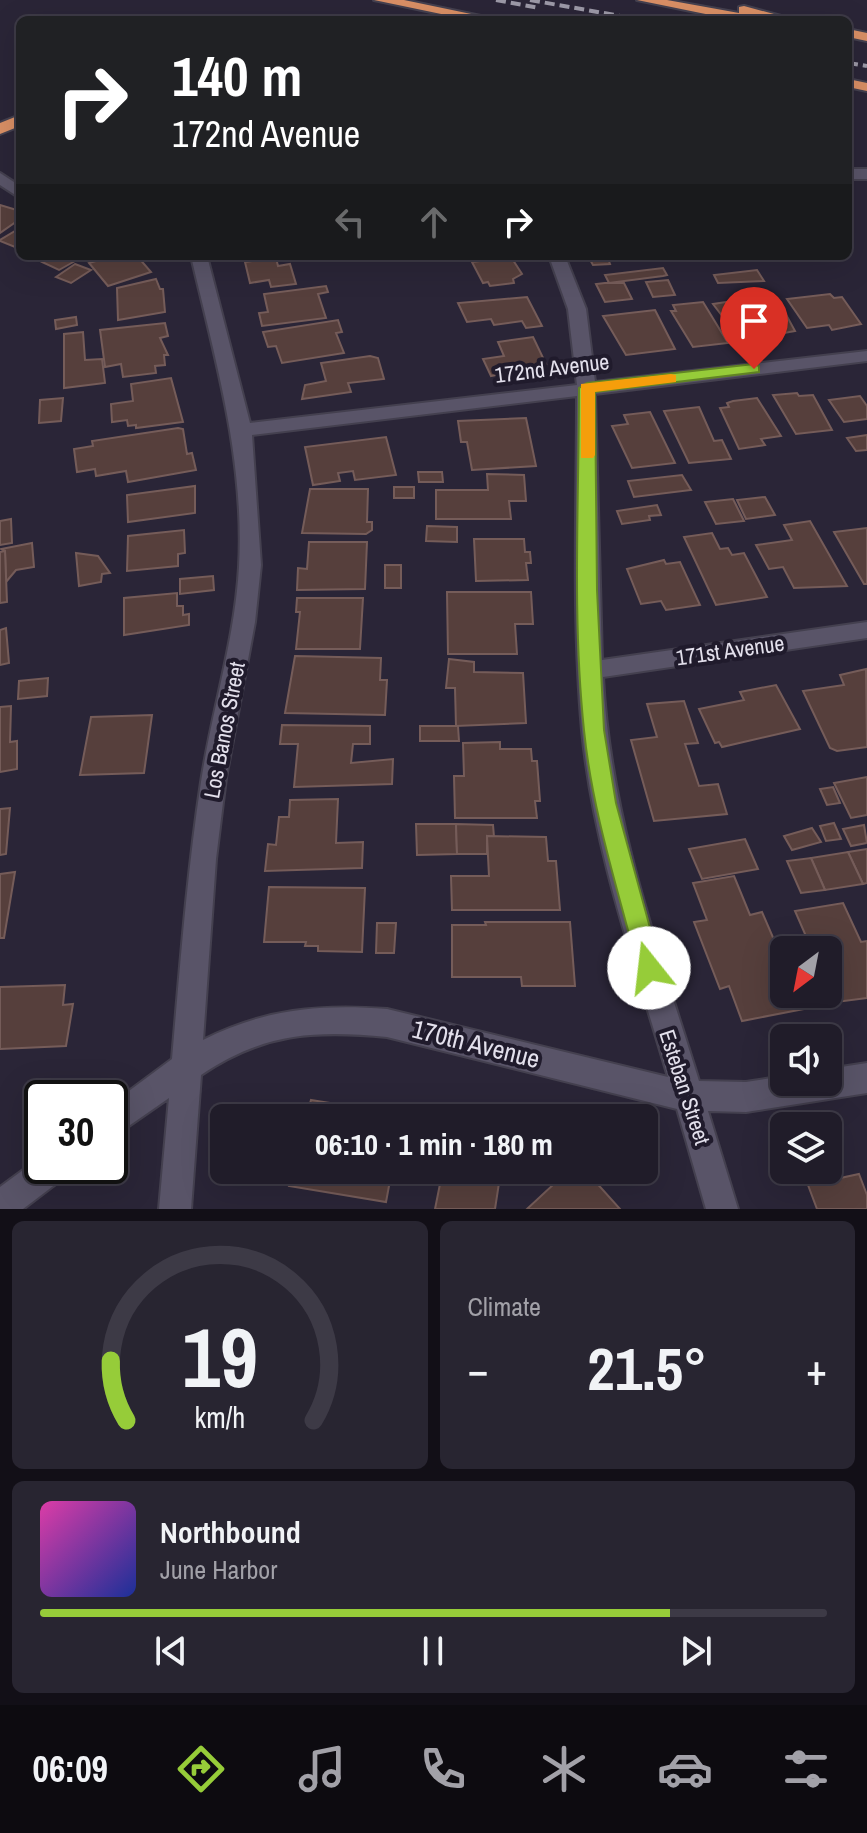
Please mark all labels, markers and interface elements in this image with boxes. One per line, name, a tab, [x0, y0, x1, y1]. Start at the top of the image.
text: 140 m	[172, 38, 302, 113]
icon: right	[40, 48, 144, 152]
text: 172nd Avenue	[172, 110, 360, 158]
icon: left	[328, 200, 372, 244]
icon: ahead	[412, 200, 456, 244]
icon: right	[496, 200, 540, 244]
pin	[720, 287, 788, 369]
icon: arrive	[732, 299, 776, 343]
street label: 172nd Avenue	[493, 346, 611, 390]
street label: 171st Avenue	[674, 628, 786, 672]
street label: Los Banos Street	[196, 659, 252, 801]
position arrow	[607, 926, 691, 1010]
north arrow	[770, 936, 842, 1008]
map controls	[770, 936, 842, 1184]
street label: 170th Avenue	[409, 1011, 543, 1076]
button: sound	[770, 1024, 842, 1096]
street label: Esteban Street	[652, 1026, 718, 1148]
speed limit sign: 30	[24, 1080, 128, 1184]
button: layers	[770, 1112, 842, 1184]
text: 06:10 · 1 min · 180 m	[315, 1124, 553, 1164]
text: Climate	[468, 1289, 541, 1324]
text: 19	[182, 1301, 258, 1413]
text: 21.5°	[587, 1328, 707, 1409]
text: −	[468, 1339, 489, 1399]
text: +	[806, 1339, 827, 1399]
text: km/h	[194, 1398, 245, 1437]
text: Northbound	[160, 1512, 301, 1552]
text: June Harbor	[160, 1552, 277, 1587]
icon: previous	[149, 1629, 193, 1673]
icon: pause	[411, 1629, 455, 1673]
icon: next	[674, 1629, 718, 1673]
icon: directions	[173, 1741, 229, 1797]
icon: music	[294, 1741, 350, 1797]
icon: phone	[415, 1741, 471, 1797]
icon: climate	[536, 1741, 592, 1797]
icon: car	[657, 1741, 713, 1797]
icon: filters	[778, 1741, 834, 1797]
text: 06:09	[33, 1745, 108, 1793]

